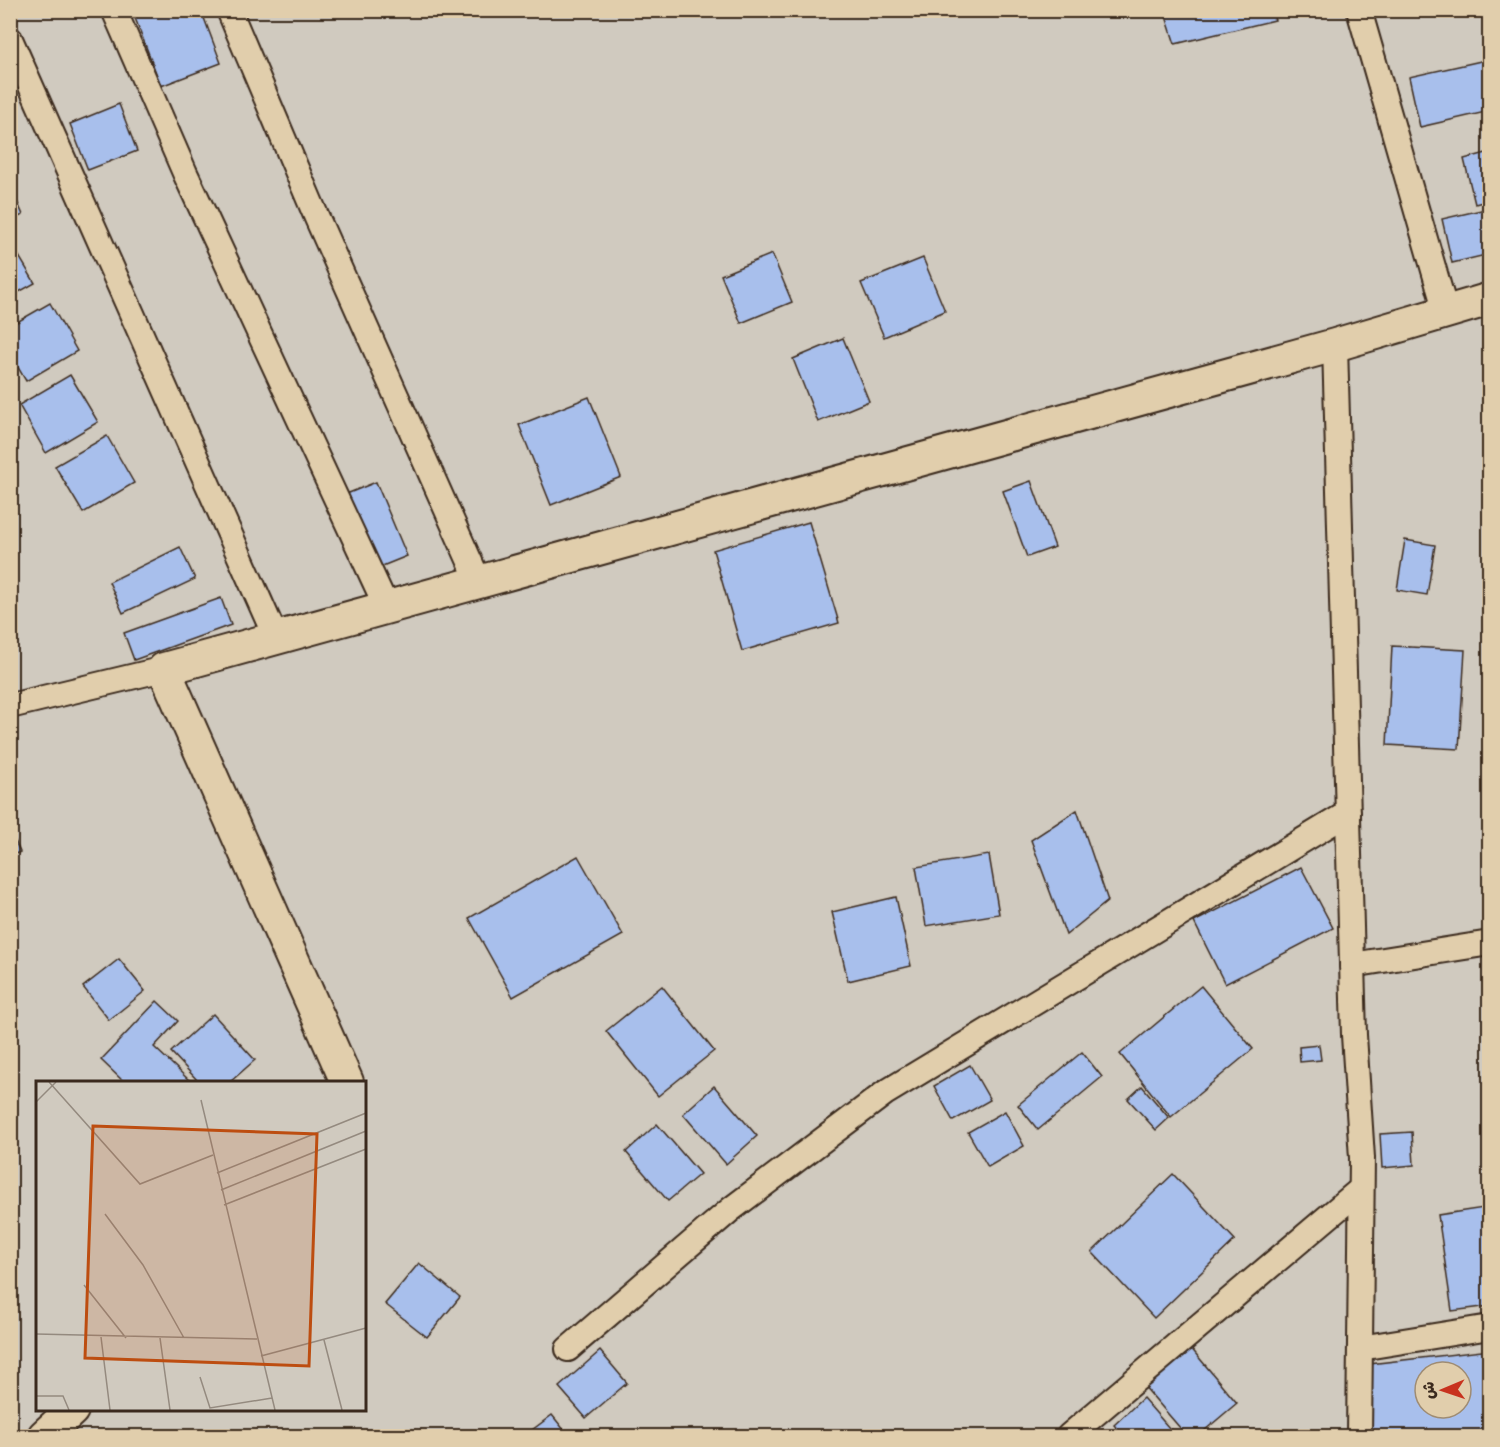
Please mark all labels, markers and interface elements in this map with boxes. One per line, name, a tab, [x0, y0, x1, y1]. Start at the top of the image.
inset map	[36, 1081, 366, 1411]
north arrow	[1413, 1360, 1473, 1420]
text: ش	[1420, 1381, 1439, 1400]

